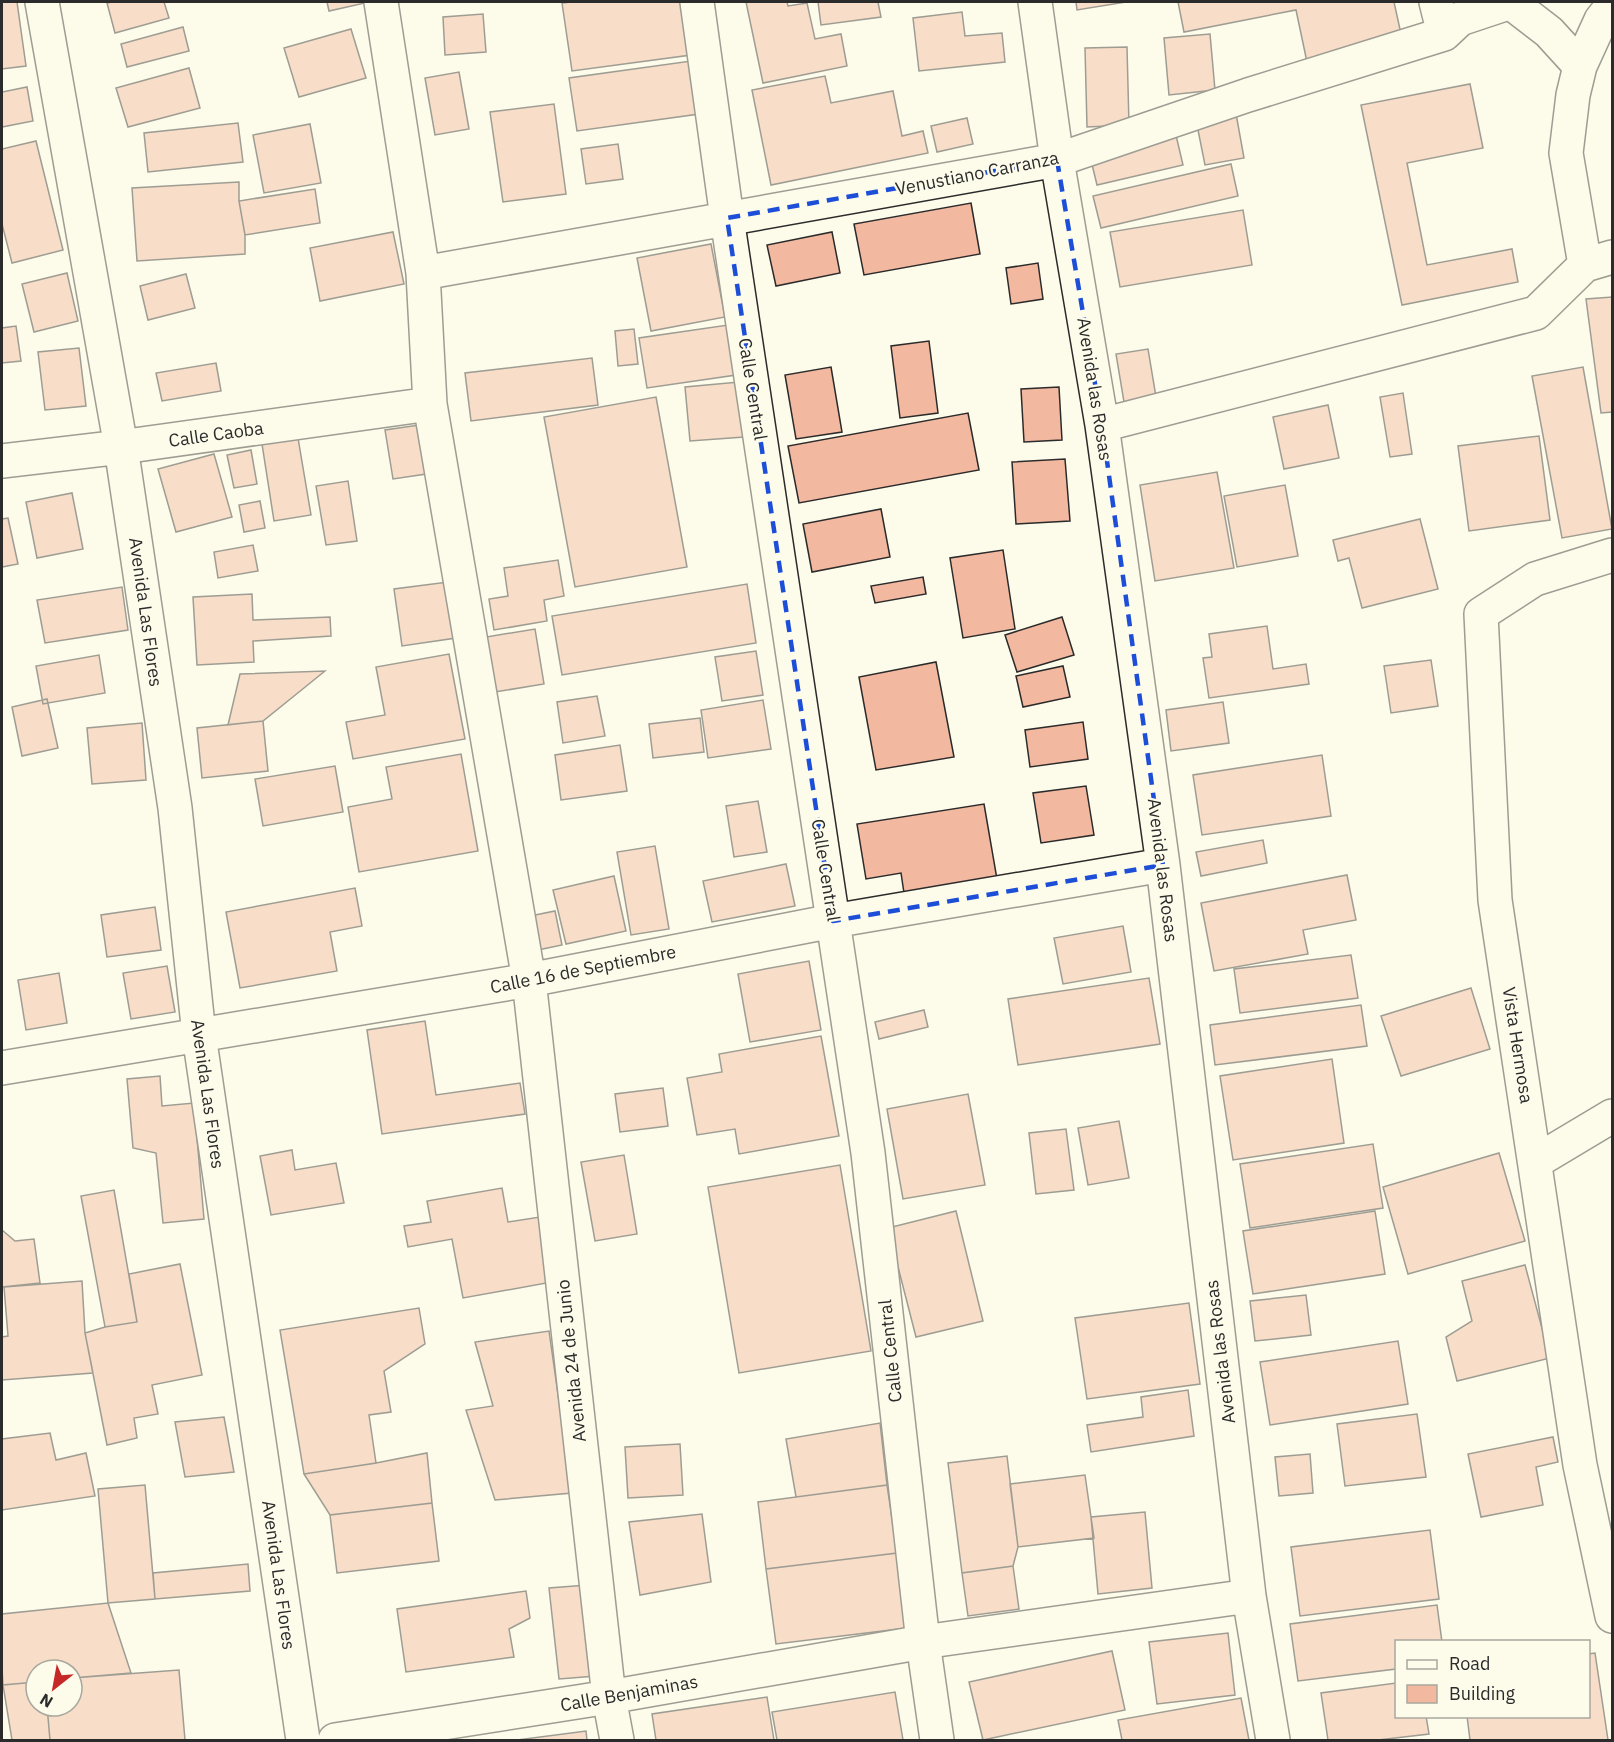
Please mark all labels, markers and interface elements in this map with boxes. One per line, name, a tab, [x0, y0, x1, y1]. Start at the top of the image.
street label: Venustiano Carranza	[893, 146, 1061, 200]
street label: Avenida las Rosas	[1072, 316, 1118, 462]
street label: Calle Central	[734, 336, 772, 442]
street label: Calle Caoba	[167, 416, 265, 452]
street label: Avenida Las Flores	[124, 536, 168, 688]
street label: Avenida las Rosas	[1143, 797, 1183, 943]
street label: Calle Central	[807, 817, 845, 923]
street label: Calle 16 de Septiembre	[488, 940, 678, 998]
street label: Vista Hermosa	[1497, 985, 1539, 1105]
street label: Avenida Las Flores	[186, 1018, 230, 1170]
street label: Avenida 24 de Junio	[551, 1279, 591, 1443]
street label: Avenida las Rosas	[1200, 1279, 1240, 1425]
street label: Calle Central	[873, 1298, 907, 1404]
street label: Avenida Las Flores	[257, 1499, 301, 1651]
legend	[1395, 1640, 1590, 1718]
text: Road	[1449, 1652, 1490, 1675]
north arrow	[24, 1658, 84, 1718]
street label: Calle Benjaminas	[558, 1670, 700, 1716]
text: Building	[1449, 1682, 1516, 1705]
text: N	[36, 1689, 56, 1712]

